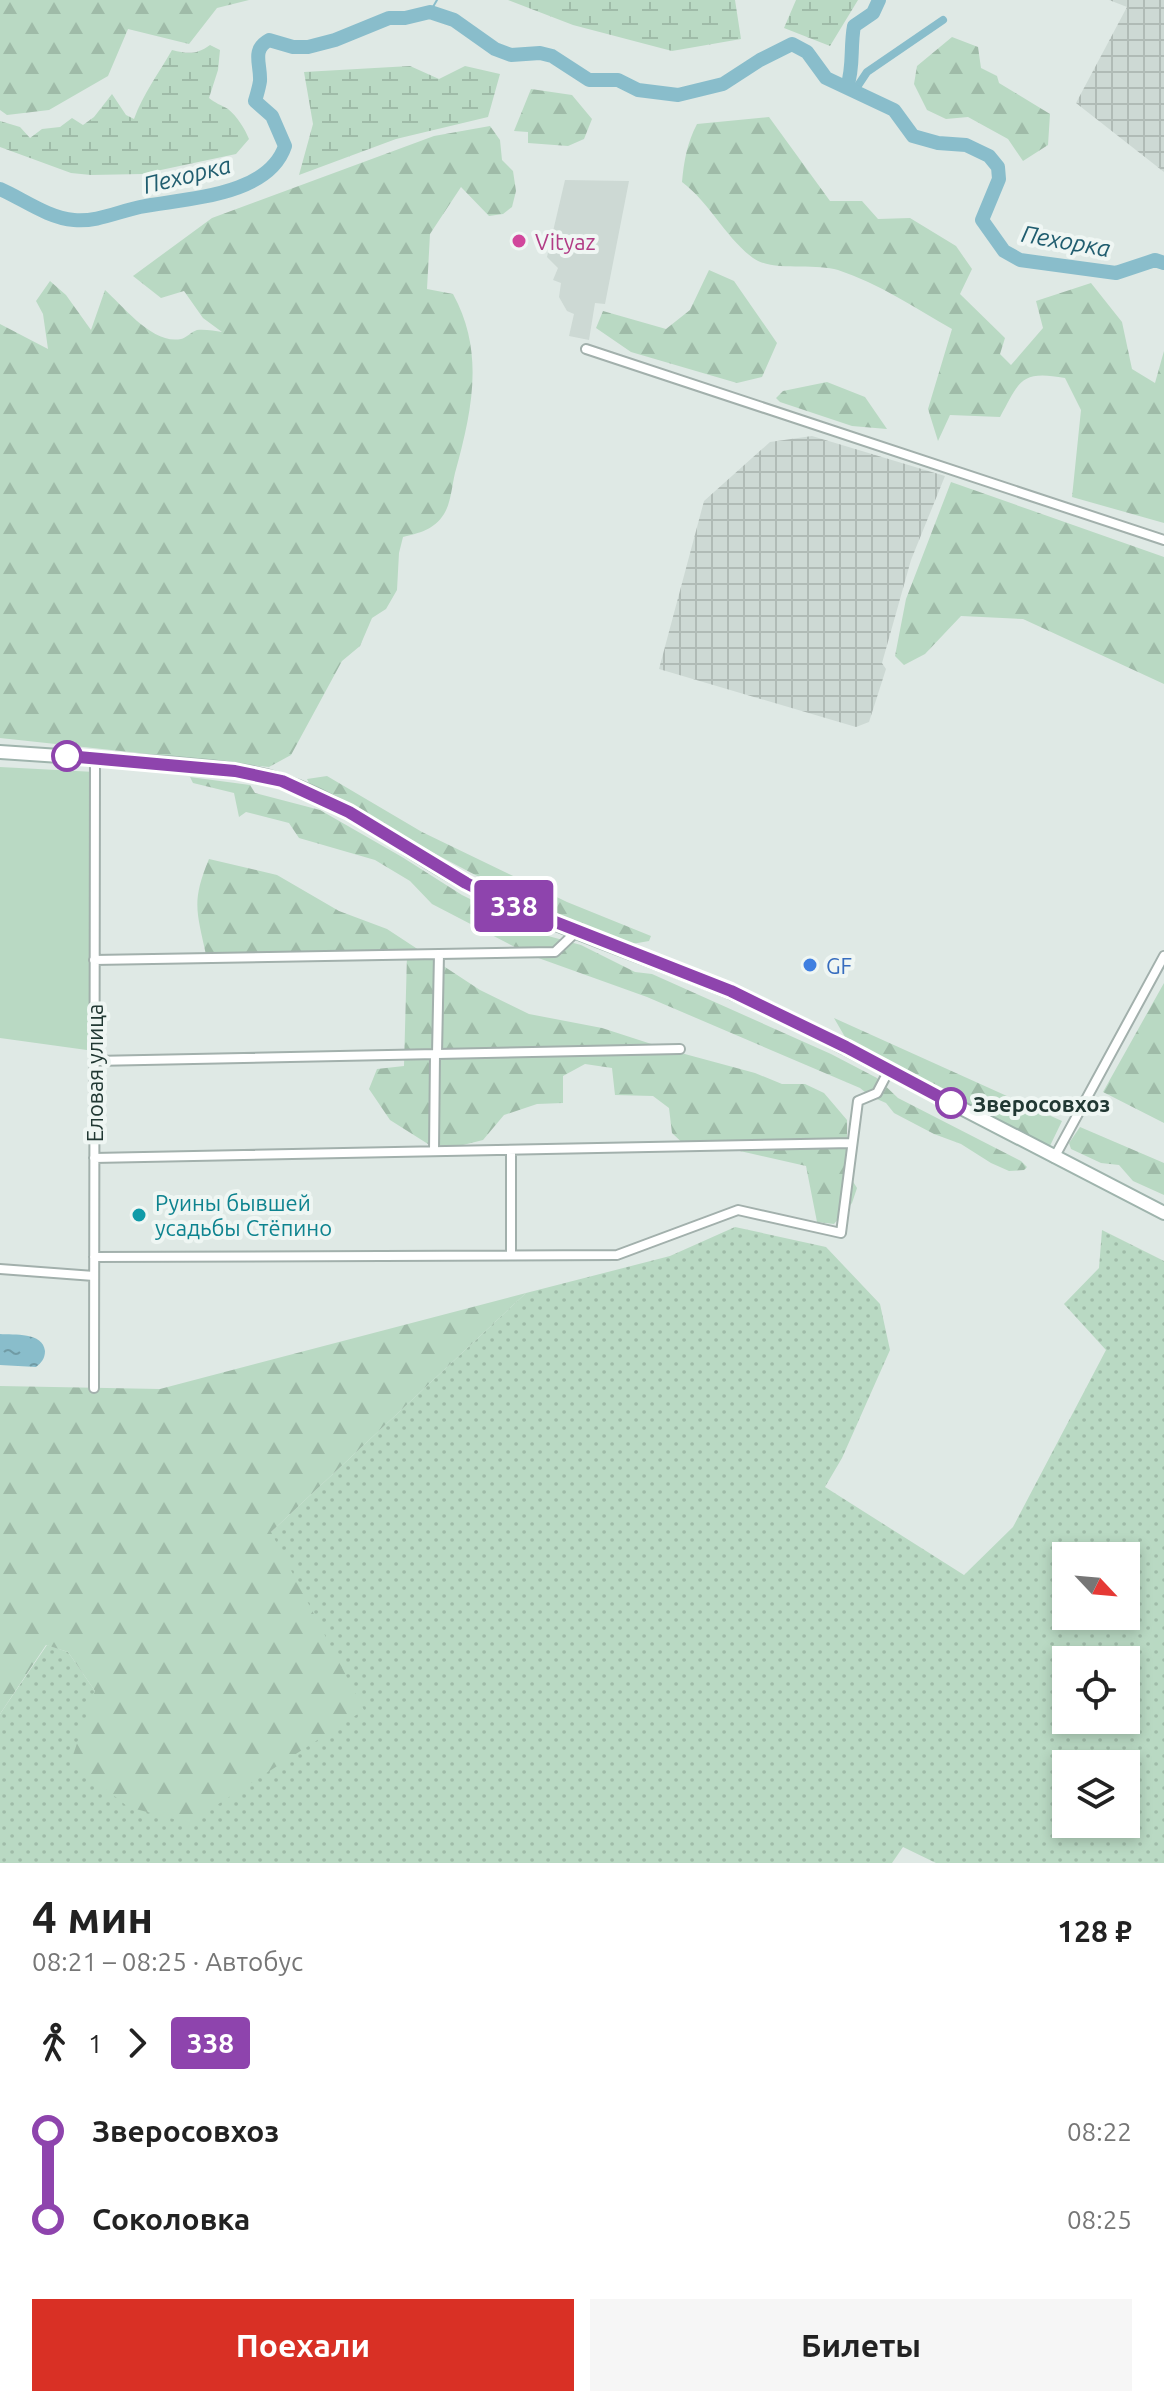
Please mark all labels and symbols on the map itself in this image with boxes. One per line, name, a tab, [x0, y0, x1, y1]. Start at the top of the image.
water label: Пехорка	[140, 151, 234, 199]
water label: Пехорка	[1019, 220, 1113, 262]
place label: Vityaz	[535, 229, 596, 254]
marker: Vityaz	[510, 232, 528, 250]
unlabelled marker	[52, 741, 82, 771]
line badge: 338	[468, 880, 560, 932]
place label: GF	[826, 953, 852, 978]
marker: GF	[801, 956, 819, 974]
street label: Еловая улица	[82, 1004, 107, 1142]
marker: Зверосовхоз	[936, 1088, 966, 1118]
place label: Зверосовхоз	[973, 1091, 1110, 1116]
place label: Руины бывшей усадьбы Стёпино	[155, 1190, 332, 1240]
marker: Руины бывшей усадьбы Стёпино	[130, 1206, 148, 1224]
north arrow	[1052, 1542, 1140, 1630]

